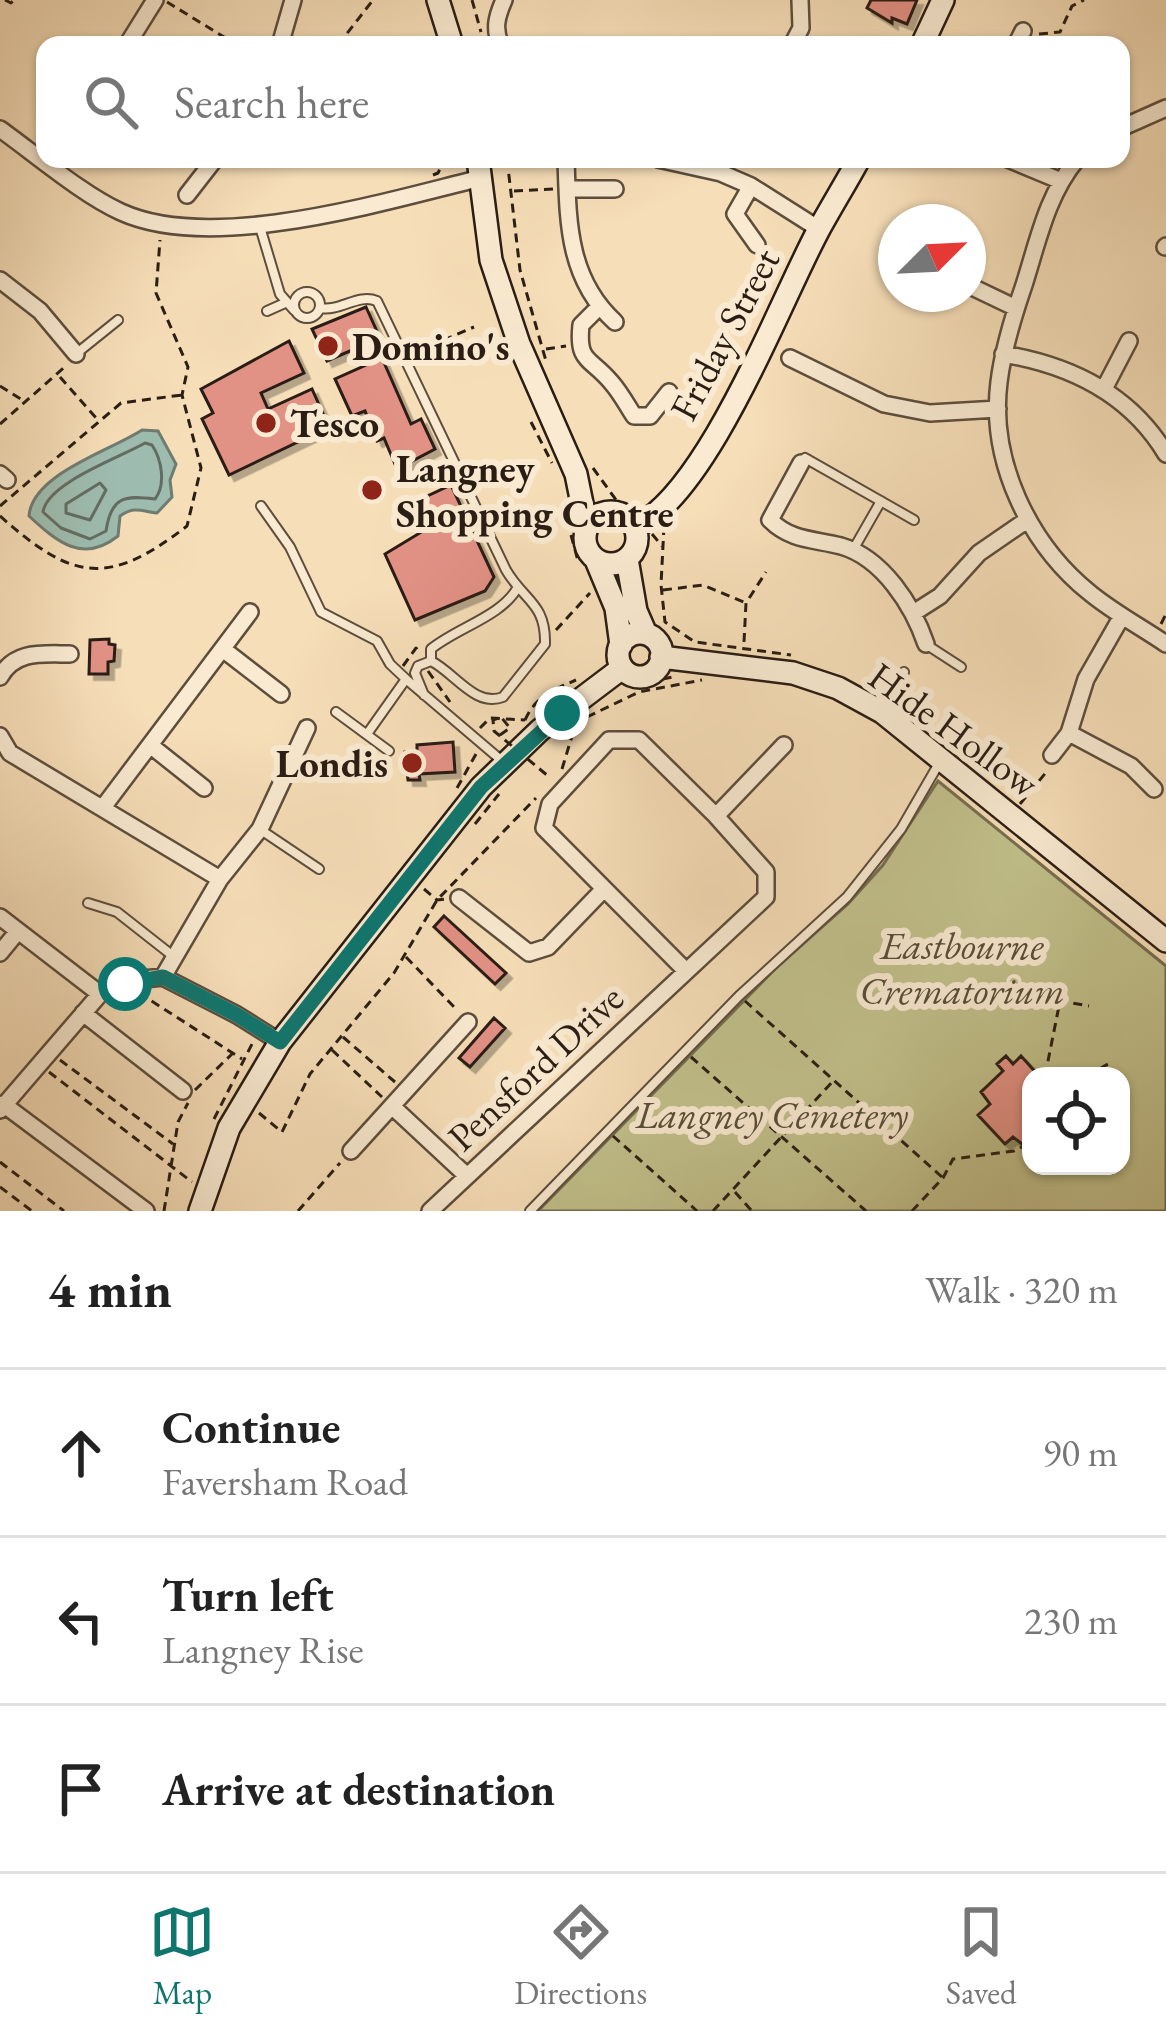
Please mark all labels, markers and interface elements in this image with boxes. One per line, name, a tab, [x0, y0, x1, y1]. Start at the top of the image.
search box	[36, 36, 1130, 168]
icon: search	[78, 69, 144, 135]
text: Search here	[174, 73, 369, 131]
north arrow	[878, 204, 986, 312]
street label: Friday Street	[658, 239, 791, 429]
place label: Domino's	[352, 321, 509, 372]
marker: Domino's	[315, 333, 341, 359]
place label: Tesco	[290, 398, 379, 449]
marker: Tesco	[253, 410, 279, 436]
place label: Langney Shopping Centre	[396, 443, 674, 539]
marker: Langney Shopping Centre	[359, 477, 385, 503]
street label: Hide Hollow	[858, 650, 1049, 808]
route end	[535, 686, 589, 740]
place label: Londis	[276, 738, 388, 789]
marker: Londis	[399, 750, 425, 776]
park label: Eastbourne Crematorium	[859, 920, 1065, 1016]
route start	[98, 957, 152, 1011]
street label: Pensford Drive	[437, 973, 634, 1162]
map controls	[1022, 1067, 1130, 1175]
button: locate	[1022, 1067, 1130, 1175]
park label: Langney Cemetery	[635, 1089, 908, 1140]
text: 4 min	[48, 1256, 172, 1322]
text: Walk · 320 m	[925, 1264, 1118, 1315]
text: Continue	[162, 1398, 340, 1456]
icon: ahead	[48, 1420, 114, 1486]
text: 90 m	[1042, 1427, 1118, 1478]
text: Faversham Road	[162, 1456, 408, 1507]
text: Turn left	[162, 1566, 334, 1624]
icon: left	[48, 1588, 114, 1654]
text: 230 m	[1024, 1595, 1118, 1646]
text: Langney Rise	[162, 1624, 364, 1675]
icon: arrive	[48, 1756, 114, 1822]
text: Arrive at destination	[162, 1760, 555, 1818]
tab: Map	[149, 1899, 215, 2014]
tab: Directions	[514, 1899, 647, 2014]
tab: Saved	[946, 1899, 1017, 2014]

